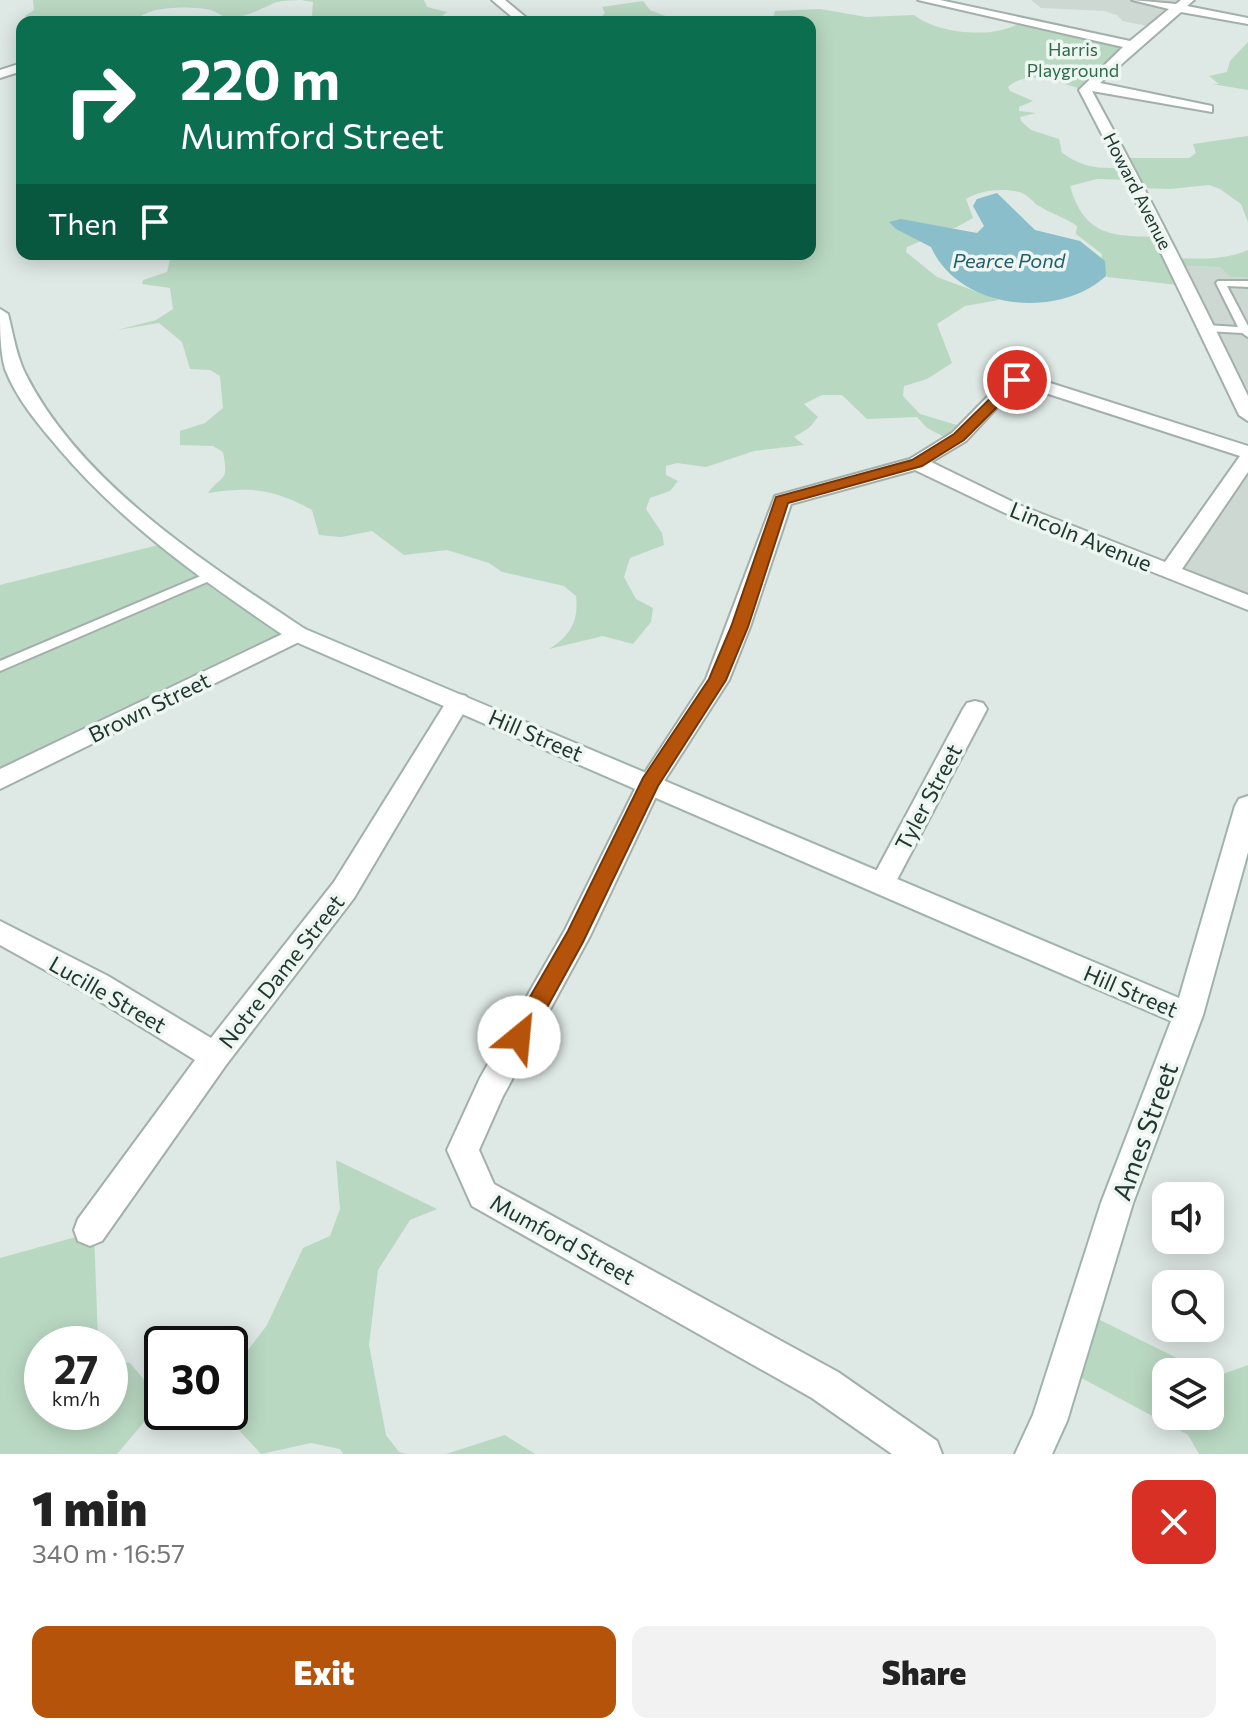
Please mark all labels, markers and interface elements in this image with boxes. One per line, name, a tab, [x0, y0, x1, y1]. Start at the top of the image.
park label: Harris Playground	[1027, 38, 1119, 81]
text: 220 m	[180, 43, 340, 112]
icon: right	[48, 48, 152, 152]
text: Mumford Street	[180, 112, 444, 156]
street label: Howard Avenue	[1099, 129, 1177, 253]
icon: arrive	[133, 200, 177, 244]
text: Then	[48, 204, 117, 241]
water label: Pearce Pond	[953, 248, 1067, 272]
pin	[983, 346, 1051, 414]
icon: arrive	[995, 358, 1039, 402]
street label: Lincoln Avenue	[1006, 495, 1156, 577]
street label: Brown Street	[84, 666, 214, 748]
street label: Hill Street	[485, 703, 587, 767]
street label: Tyler Street	[889, 739, 967, 855]
street label: Notre Dame Street	[213, 889, 349, 1053]
street label: Lucille Street	[45, 950, 171, 1038]
street label: Hill Street	[1080, 959, 1182, 1023]
position arrow	[477, 995, 561, 1079]
street label: Ames Street	[1105, 1058, 1183, 1204]
map controls	[1152, 1182, 1224, 1430]
button: sound	[1152, 1182, 1224, 1254]
street label: Mumford Street	[486, 1188, 640, 1290]
button: search	[1152, 1270, 1224, 1342]
speed limit sign: 30	[144, 1326, 248, 1430]
text: 27	[54, 1343, 98, 1392]
button: layers	[1152, 1358, 1224, 1430]
text: km/h	[52, 1386, 100, 1410]
text: 1 min	[32, 1477, 147, 1536]
button: close	[1132, 1480, 1216, 1564]
text: 340 m · 16:57	[32, 1537, 185, 1568]
button: Exit	[32, 1626, 616, 1718]
button: Share	[632, 1626, 1216, 1718]

